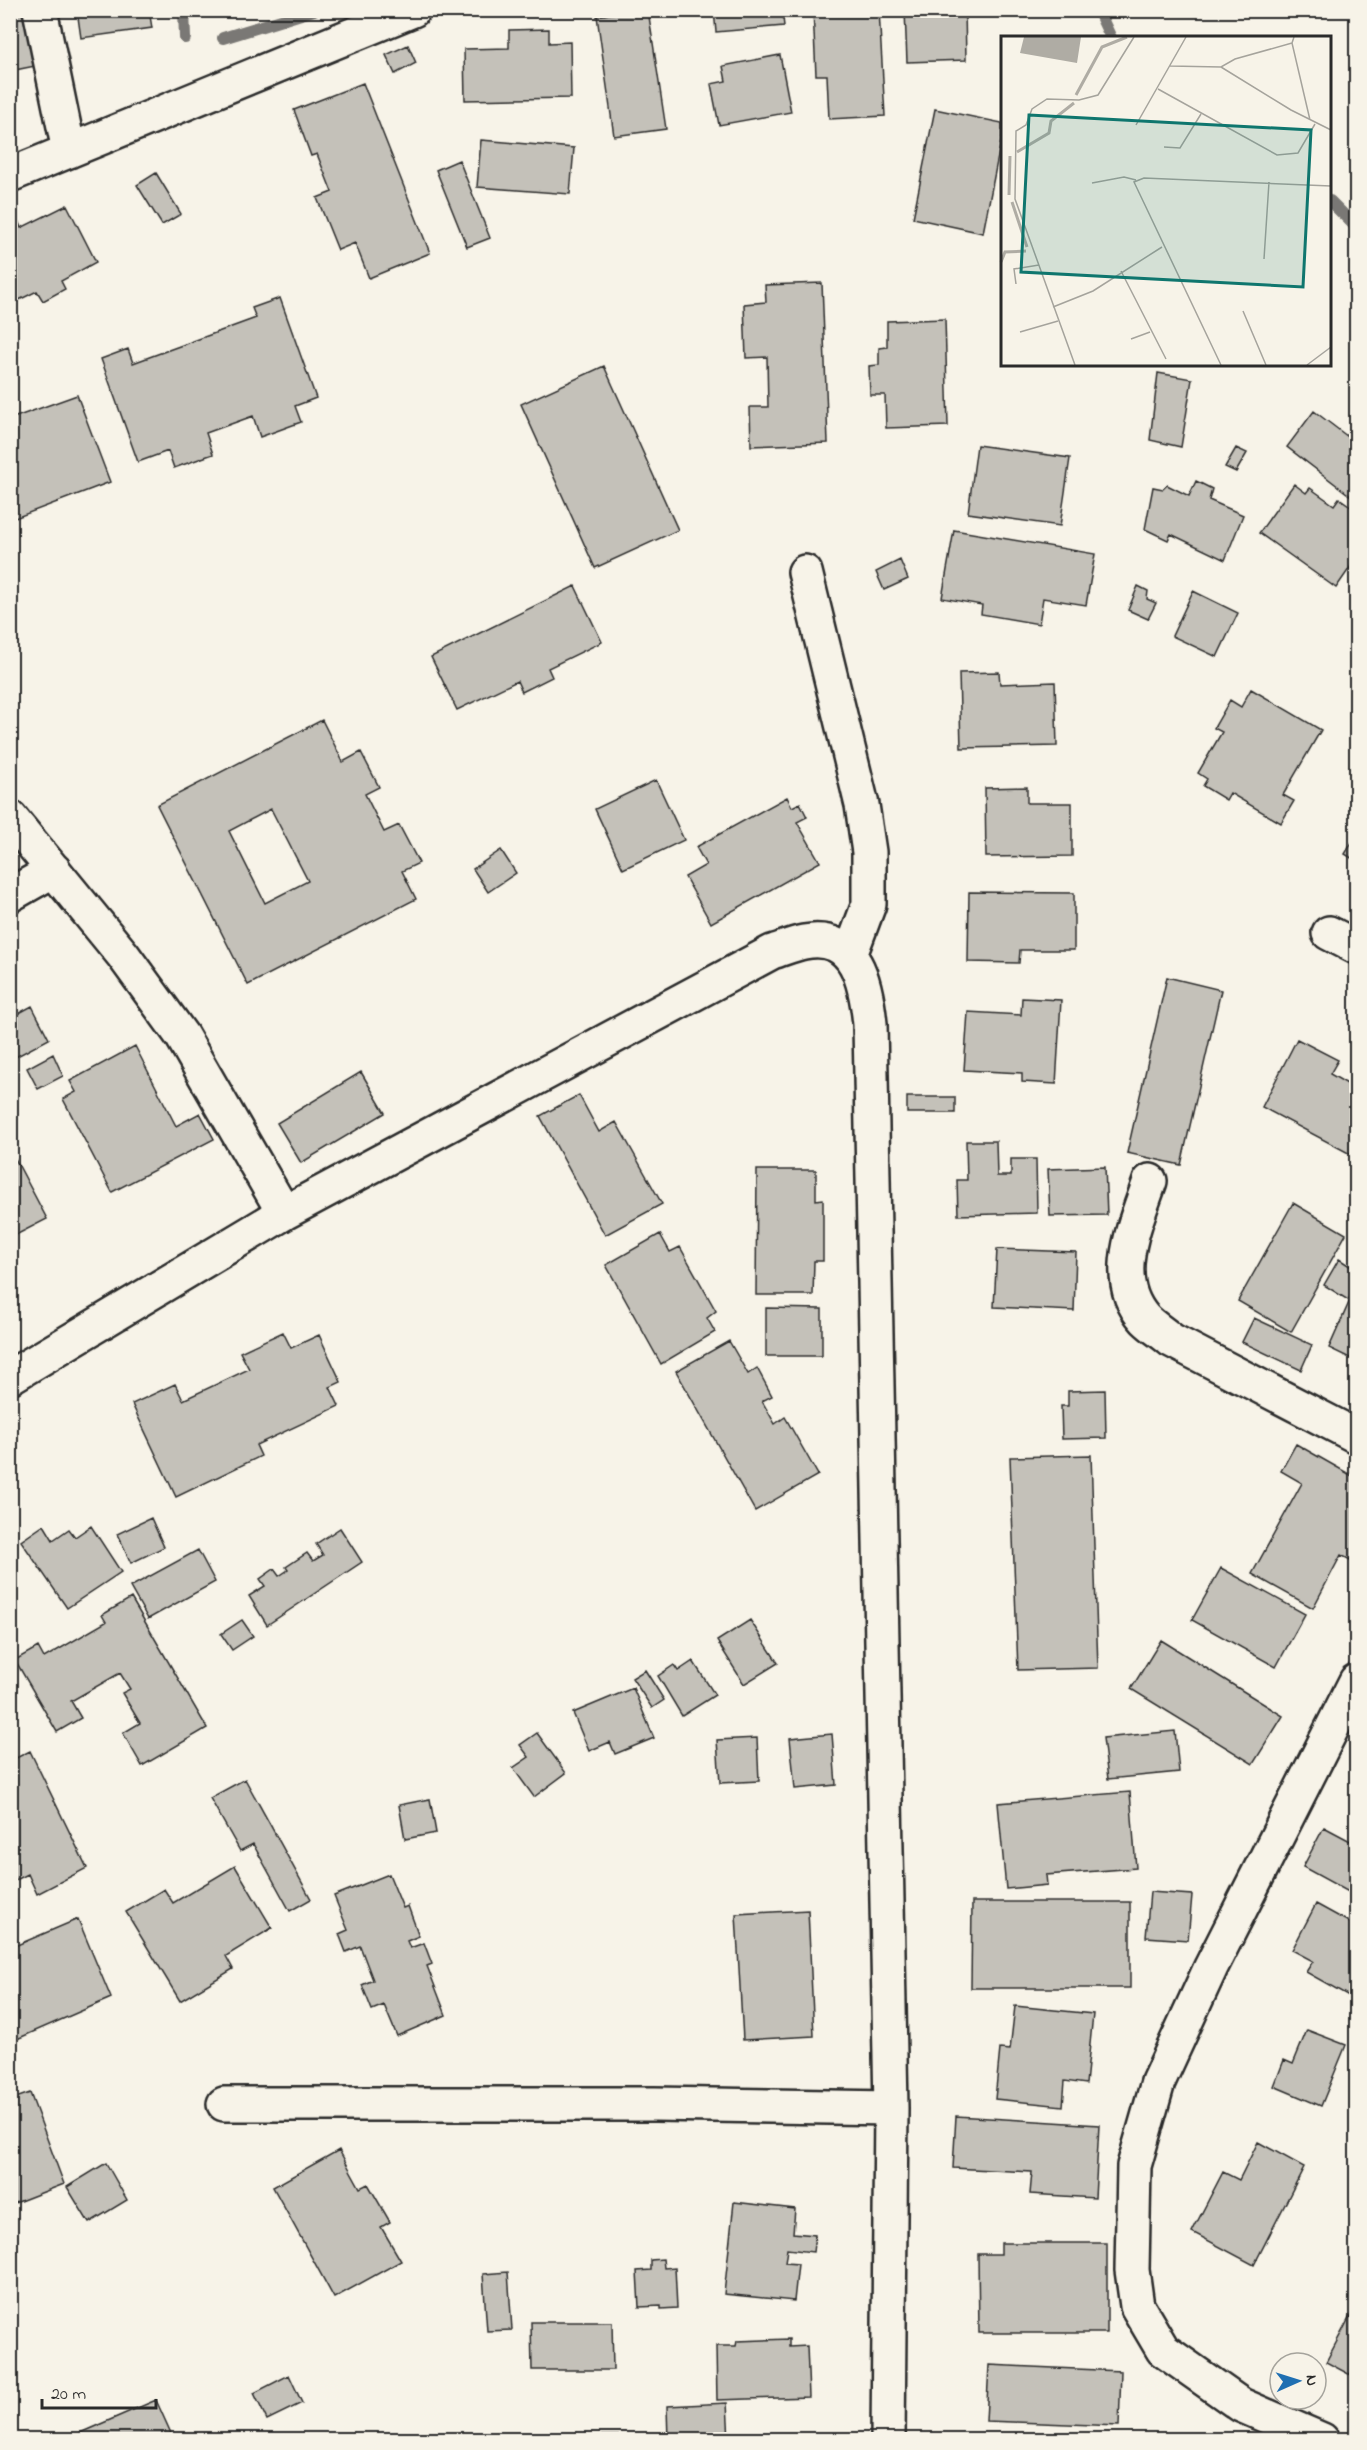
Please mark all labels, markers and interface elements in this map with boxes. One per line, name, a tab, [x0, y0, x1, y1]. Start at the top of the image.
inset map	[1001, 36, 1331, 366]
north arrow	[1268, 2351, 1328, 2411]
scale bar	[42, 2372, 156, 2410]
text: N	[1299, 2374, 1323, 2387]
text: 20 m	[51, 2382, 86, 2408]

